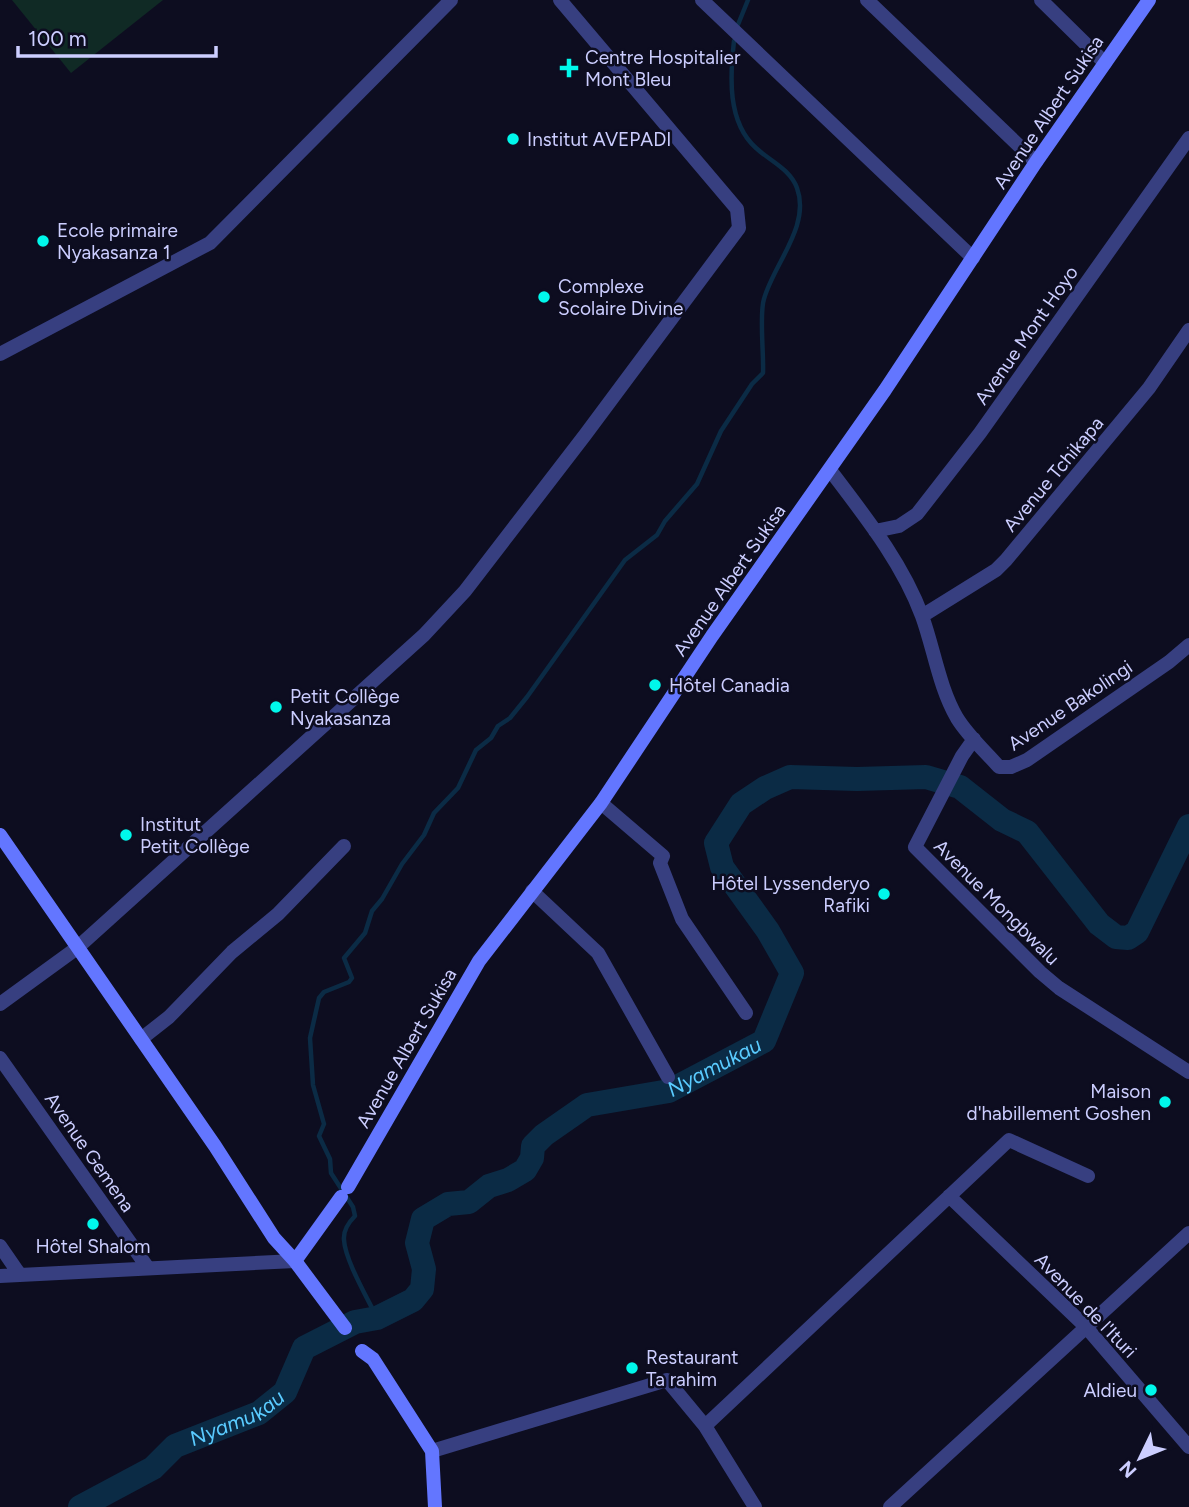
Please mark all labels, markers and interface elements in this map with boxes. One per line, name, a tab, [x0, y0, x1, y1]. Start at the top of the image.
scale bar	[18, 14, 215, 58]
text: 100 m	[28, 26, 87, 51]
street label: Avenue Albert Sukisa	[988, 31, 1108, 193]
place label: Centre Hospitalier Mont Bleu	[585, 46, 741, 91]
marker: Centre Hospitalier Mont Bleu	[559, 58, 579, 78]
place label: Institut AVEPADI	[527, 128, 671, 151]
marker: Institut AVEPADI	[505, 131, 521, 147]
place label: Ecole primaire Nyakasanza 1	[57, 219, 178, 264]
marker: Ecole primaire Nyakasanza 1	[35, 233, 51, 249]
street label: Avenue Mont Hoyo	[970, 261, 1083, 409]
place label: Complexe Scolaire Divine	[558, 275, 683, 320]
marker: Complexe Scolaire Divine	[536, 289, 552, 305]
street label: Avenue Tchikapa	[999, 412, 1108, 537]
street label: Avenue Albert Sukisa	[668, 500, 791, 661]
street label: Avenue Bakolingi	[1004, 655, 1137, 755]
place label: Hôtel Canadia	[669, 674, 790, 697]
marker: Hôtel Canadia	[647, 677, 663, 693]
place label: Petit Collège Nyakasanza	[290, 685, 400, 730]
marker: Petit Collège Nyakasanza	[268, 699, 284, 715]
place label: Institut Petit Collège	[140, 813, 250, 858]
marker: Institut Petit Collège	[118, 827, 134, 843]
street label: Avenue Mongbwalu	[929, 835, 1064, 970]
place label: Hôtel Lyssenderyo Rafiki	[711, 872, 870, 917]
marker: Hôtel Lyssenderyo Rafiki	[876, 886, 892, 902]
street label: Avenue Albert Sukisa	[351, 964, 461, 1132]
water label: Nyamukau	[663, 1032, 766, 1102]
place label: Maison d'habillement Goshen	[967, 1080, 1151, 1125]
street label: Avenue Gemena	[40, 1088, 139, 1216]
marker: Maison d'habillement Goshen	[1157, 1094, 1173, 1110]
marker: Hôtel Shalom	[85, 1216, 101, 1232]
place label: Hôtel Shalom	[36, 1235, 151, 1258]
street label: Avenue de l'Ituri	[1030, 1248, 1141, 1363]
place label: Restaurant Ta rahim	[646, 1346, 738, 1391]
marker: Restaurant Ta rahim	[624, 1360, 640, 1376]
place label: Aldieu	[1083, 1379, 1137, 1402]
marker: Aldieu	[1143, 1382, 1159, 1398]
water label: Nyamukau	[186, 1384, 290, 1451]
north arrow	[1105, 1423, 1175, 1493]
text: N	[1115, 1456, 1141, 1482]

